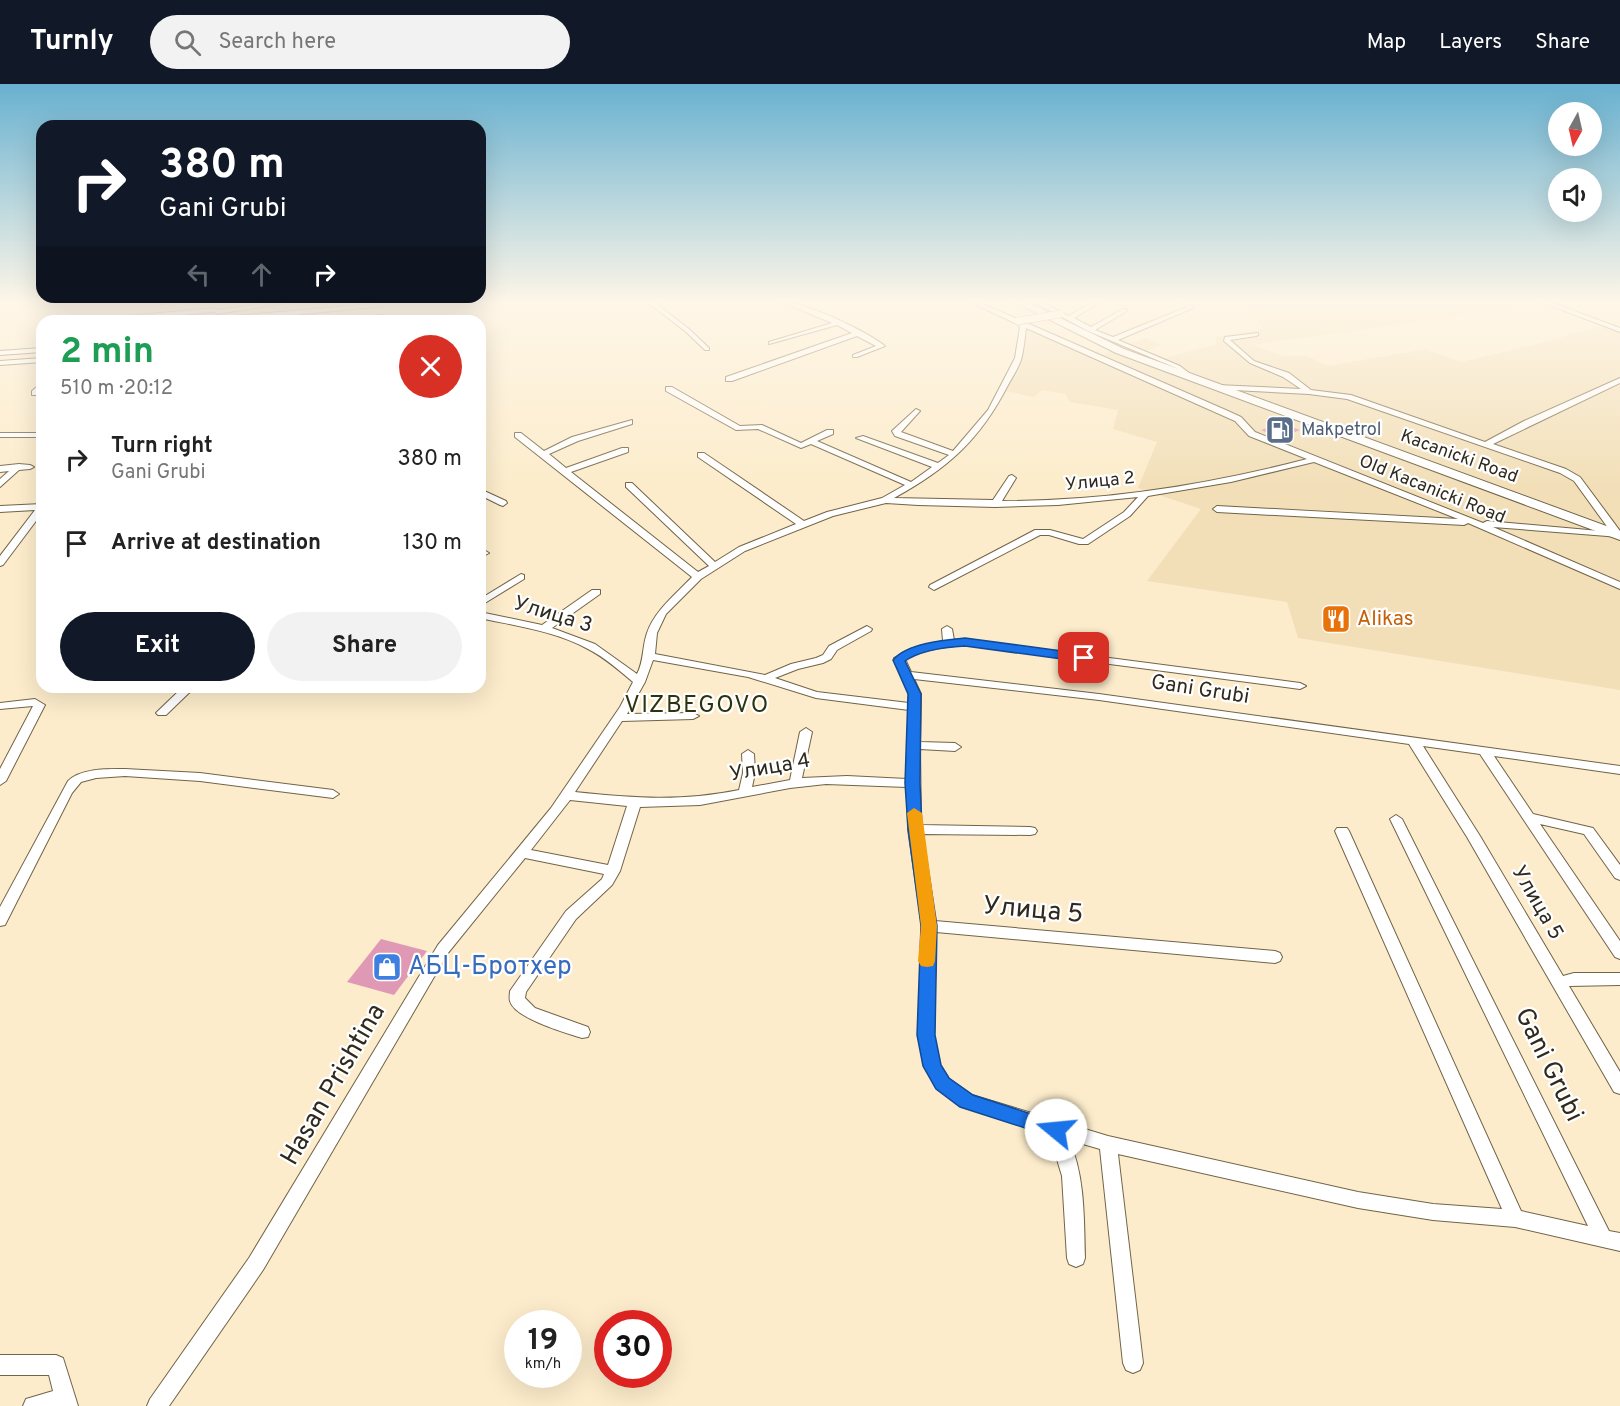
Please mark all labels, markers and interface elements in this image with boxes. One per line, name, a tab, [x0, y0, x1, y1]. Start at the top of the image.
search box	[150, 15, 570, 69]
text: Turnly	[30, 24, 114, 60]
icon: search	[171, 26, 204, 59]
text: Search here	[219, 29, 336, 56]
text: Map	[1367, 29, 1406, 56]
text: Layers	[1439, 29, 1502, 56]
text: Share	[1535, 29, 1590, 56]
north arrow	[1548, 102, 1602, 156]
map controls	[1548, 102, 1602, 222]
text: 380 m	[159, 140, 285, 193]
icon: right	[60, 144, 138, 222]
button: sound	[1548, 168, 1602, 222]
text: Gani Grubi	[159, 192, 287, 226]
icon: left	[182, 258, 215, 291]
icon: ahead	[245, 258, 278, 291]
icon: right	[308, 258, 341, 291]
text: 2 min	[60, 330, 154, 376]
button: close	[399, 335, 462, 398]
text: 510 m · 20:12	[60, 376, 173, 402]
fuel station icon: Makpetrol	[1264, 414, 1296, 446]
place label: Makpetrol	[1301, 419, 1381, 442]
street label: Kacanicki Road	[1397, 425, 1521, 489]
text: Turn right	[111, 433, 213, 460]
icon: right	[60, 443, 93, 476]
text: 380 m	[398, 446, 462, 473]
street label: Old Kacanicki Road	[1355, 450, 1509, 530]
text: Gani Grubi	[111, 460, 206, 486]
street label: Улица 2	[1064, 467, 1136, 497]
icon: arrive	[60, 527, 93, 560]
text: Arrive at destination	[111, 530, 321, 557]
text: 130 m	[403, 530, 462, 557]
street label: Улица 3	[510, 590, 596, 640]
restaurant icon: Alikas	[1320, 603, 1352, 635]
place label: Alikas	[1357, 606, 1414, 633]
button: Exit	[60, 612, 255, 681]
button: Share	[267, 612, 462, 681]
pin	[1058, 632, 1109, 683]
icon: arrive	[1067, 641, 1100, 674]
street label: Gani Grubi	[1149, 669, 1251, 711]
district label: VIZBEGOVO	[624, 691, 770, 721]
street label: Улица 4	[728, 748, 812, 788]
street label: Улица 5	[1505, 861, 1569, 945]
street label: Улица 5	[981, 890, 1085, 932]
shop icon: АБЦ-Бротхер	[371, 951, 403, 983]
place label: АБЦ-Бротхер	[408, 951, 572, 984]
street label: Hasan Prishtina	[274, 998, 394, 1172]
street label: Gani Grubi	[1506, 1003, 1590, 1127]
position arrow	[1024, 1098, 1088, 1162]
speed limit sign: 30	[594, 1310, 672, 1388]
text: 19	[528, 1323, 558, 1360]
text: km/h	[525, 1355, 561, 1374]

